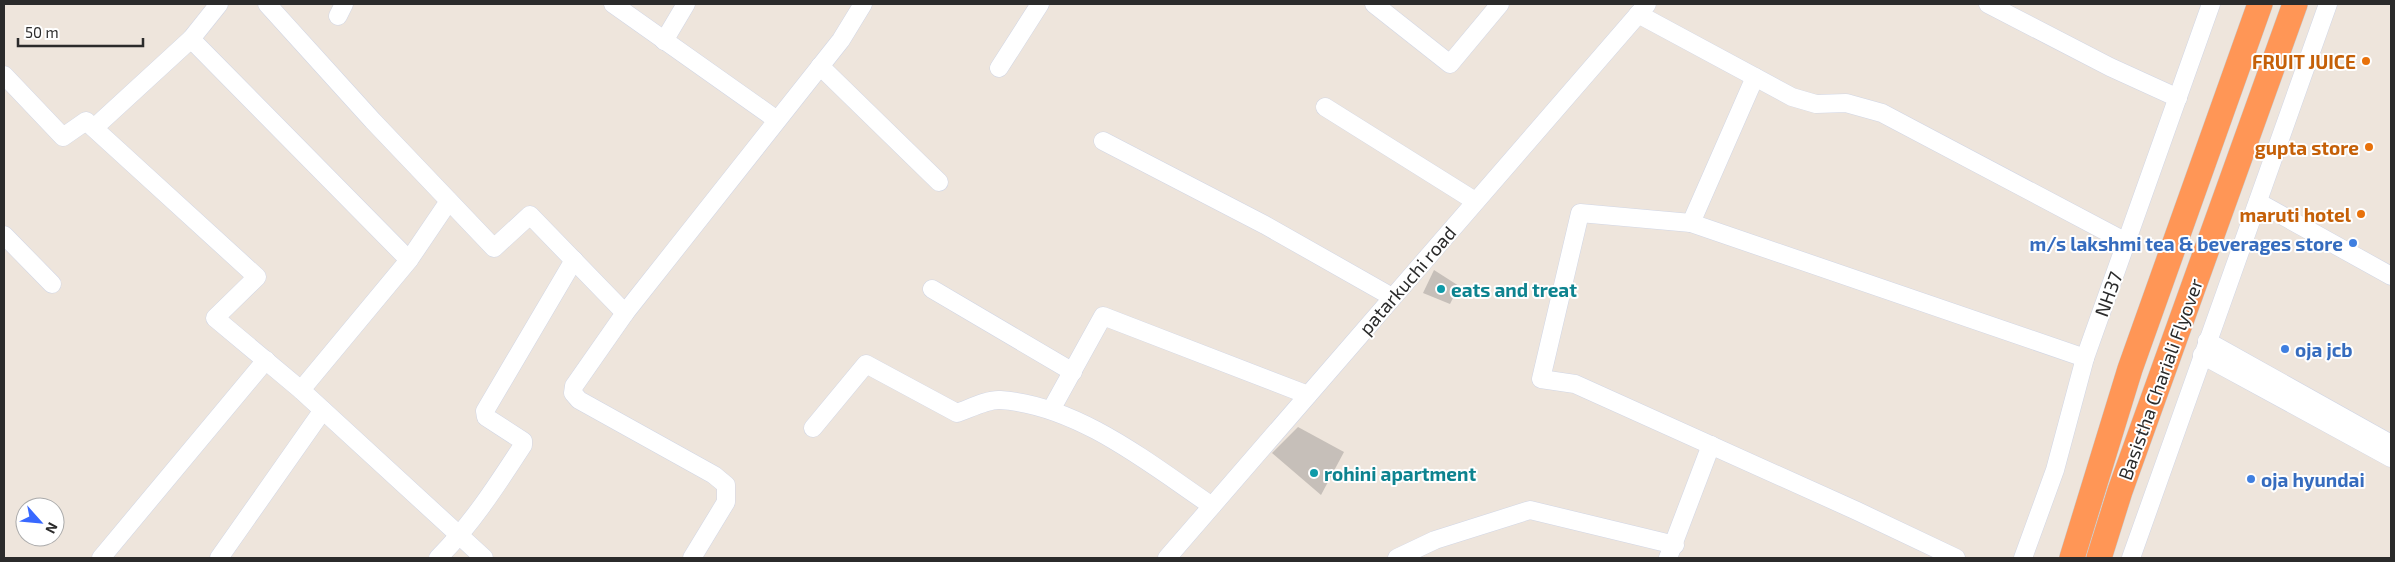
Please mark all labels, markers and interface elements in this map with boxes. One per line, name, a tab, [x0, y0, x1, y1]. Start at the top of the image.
scale bar	[18, 15, 142, 47]
text: 50 m	[25, 23, 59, 41]
place label: FRUIT JUICE	[2252, 50, 2356, 73]
marker: FRUIT JUICE	[2360, 55, 2372, 67]
place label: gupta store	[2255, 136, 2359, 159]
marker: gupta store	[2363, 141, 2375, 153]
place label: maruti hotel	[2240, 203, 2352, 226]
marker: maruti hotel	[2355, 208, 2367, 220]
street label: patarkuchi road	[1354, 221, 1460, 339]
place label: m/s lakshmi tea & beverages store	[2030, 232, 2343, 255]
marker: m/s lakshmi tea & beverages store	[2347, 237, 2359, 249]
street label: NH37	[2089, 268, 2127, 320]
street label: Basistha Chariali Flyover	[2113, 275, 2207, 483]
place label: eats and treat	[1451, 278, 1577, 301]
marker: eats and treat	[1435, 283, 1447, 295]
place label: oja jcb	[2295, 338, 2353, 361]
marker: oja jcb	[2279, 343, 2291, 355]
place label: rohini apartment	[1324, 462, 1476, 485]
marker: rohini apartment	[1308, 467, 1320, 479]
place label: oja hyundai	[2261, 468, 2365, 492]
marker: oja hyundai	[2245, 473, 2257, 485]
north arrow	[15, 497, 65, 547]
text: N	[42, 520, 62, 536]

